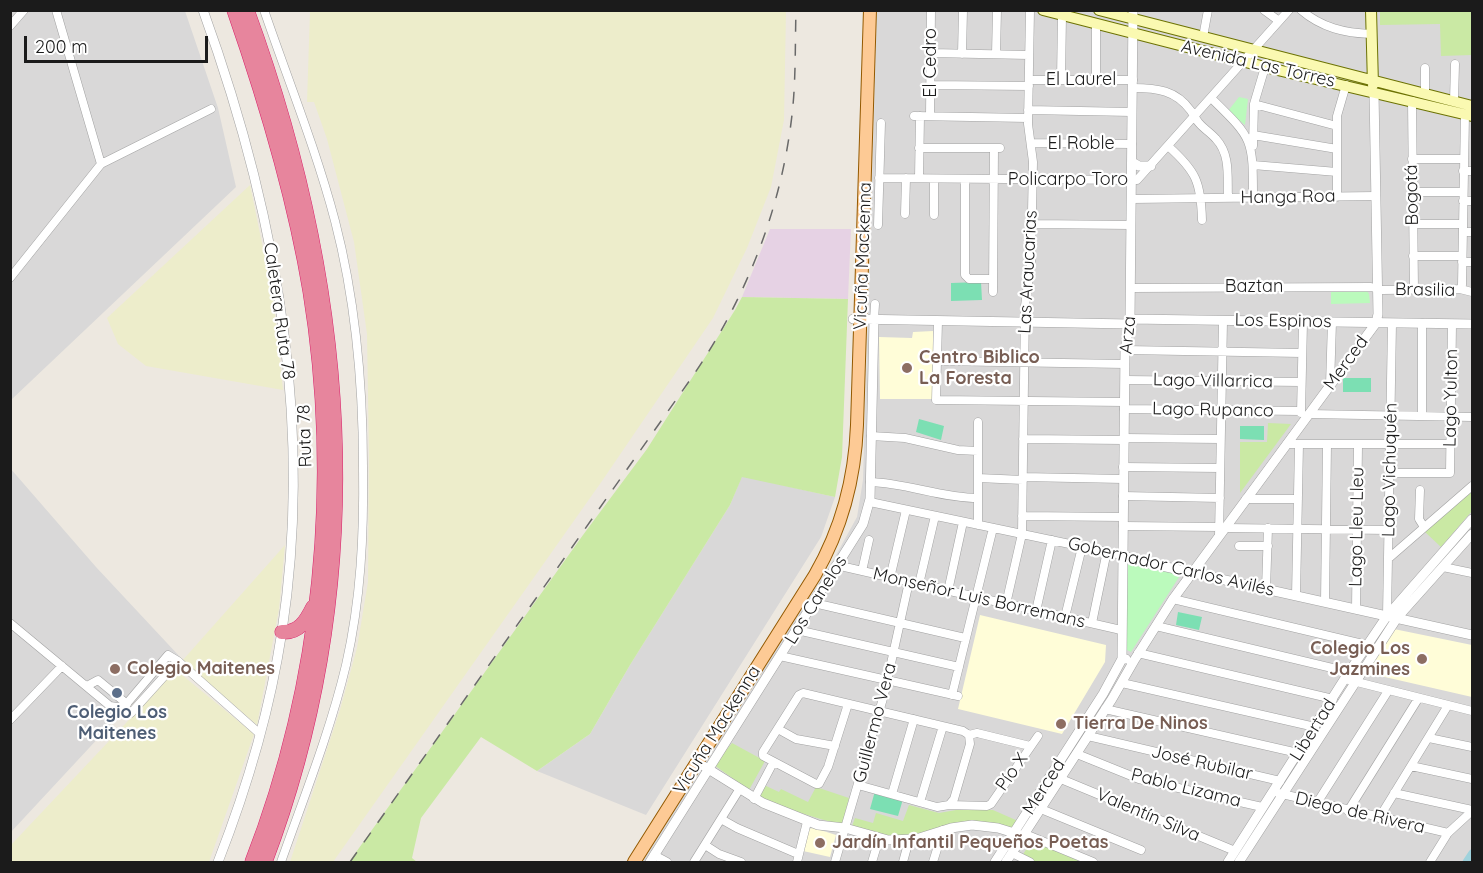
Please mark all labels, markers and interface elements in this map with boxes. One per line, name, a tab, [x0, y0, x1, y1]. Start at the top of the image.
scale bar	[27, 24, 212, 62]
street label: El Cedro	[920, 28, 942, 98]
text: 200 m	[35, 35, 88, 58]
street label: Avenida Las Torres	[1179, 36, 1337, 92]
street label: El Laurel	[1046, 69, 1116, 91]
street label: El Roble	[1047, 133, 1115, 155]
street label: Bogotá	[1401, 164, 1423, 226]
street label: Policarpo Toro	[1008, 169, 1128, 191]
street label: Vicuña Mackenna	[850, 182, 876, 330]
street label: Hanga Roa	[1240, 185, 1336, 209]
street label: Las Araucarias	[1014, 210, 1042, 334]
street label: Caletera Ruta 78	[259, 241, 299, 381]
street label: Baztan	[1225, 276, 1283, 298]
street label: Brasilia	[1395, 279, 1455, 301]
street label: Los Espinos	[1234, 309, 1332, 333]
street label: Arza	[1115, 315, 1141, 355]
street label: Merced	[1319, 332, 1373, 394]
place label: Centro Biblico La Foresta	[919, 347, 1040, 389]
street label: Lago Yulton	[1439, 349, 1463, 447]
marker: Centro Biblico La Foresta	[900, 361, 914, 375]
street label: Lago Villarrica	[1153, 369, 1273, 393]
street label: Lago Rupanco	[1152, 398, 1274, 422]
street label: Lago Vichuquén	[1378, 403, 1402, 537]
street label: Ruta 78	[293, 404, 317, 468]
street label: Lago Lleu Lleu	[1345, 467, 1369, 587]
street label: Gobernador Carlos Avilés	[1066, 533, 1276, 601]
street label: Los Canelos	[780, 552, 852, 648]
street label: Monseñor Luis Borremans	[871, 563, 1087, 633]
place label: Colegio Los Jazmines	[1310, 638, 1410, 680]
marker: Colegio Los Jazmines	[1415, 652, 1429, 666]
place label: Colegio Maitenes	[127, 658, 275, 680]
street label: Guillermo Vera	[849, 661, 901, 785]
marker: Colegio Maitenes	[108, 662, 122, 676]
street label: Vicuña Mackenna	[669, 662, 765, 798]
marker: Colegio Los Maitenes	[110, 686, 124, 700]
street label: Libertad	[1285, 695, 1341, 765]
place label: Colegio Los Maitenes	[67, 702, 167, 744]
place label: Tierra De Ninos	[1073, 713, 1208, 735]
marker: Tierra De Ninos	[1054, 717, 1068, 731]
street label: José Rubilar	[1149, 741, 1255, 785]
street label: Pío X	[991, 749, 1033, 795]
street label: Merced	[1018, 755, 1070, 819]
street label: Pablo Lizama	[1129, 764, 1243, 812]
street label: Valentín Silva	[1093, 783, 1203, 847]
street label: Diego de Rivera	[1293, 788, 1427, 838]
place label: Jardín Infantil Pequeños Poetas	[832, 832, 1108, 854]
marker: Jardín Infantil Pequeños Poetas	[813, 836, 827, 850]

